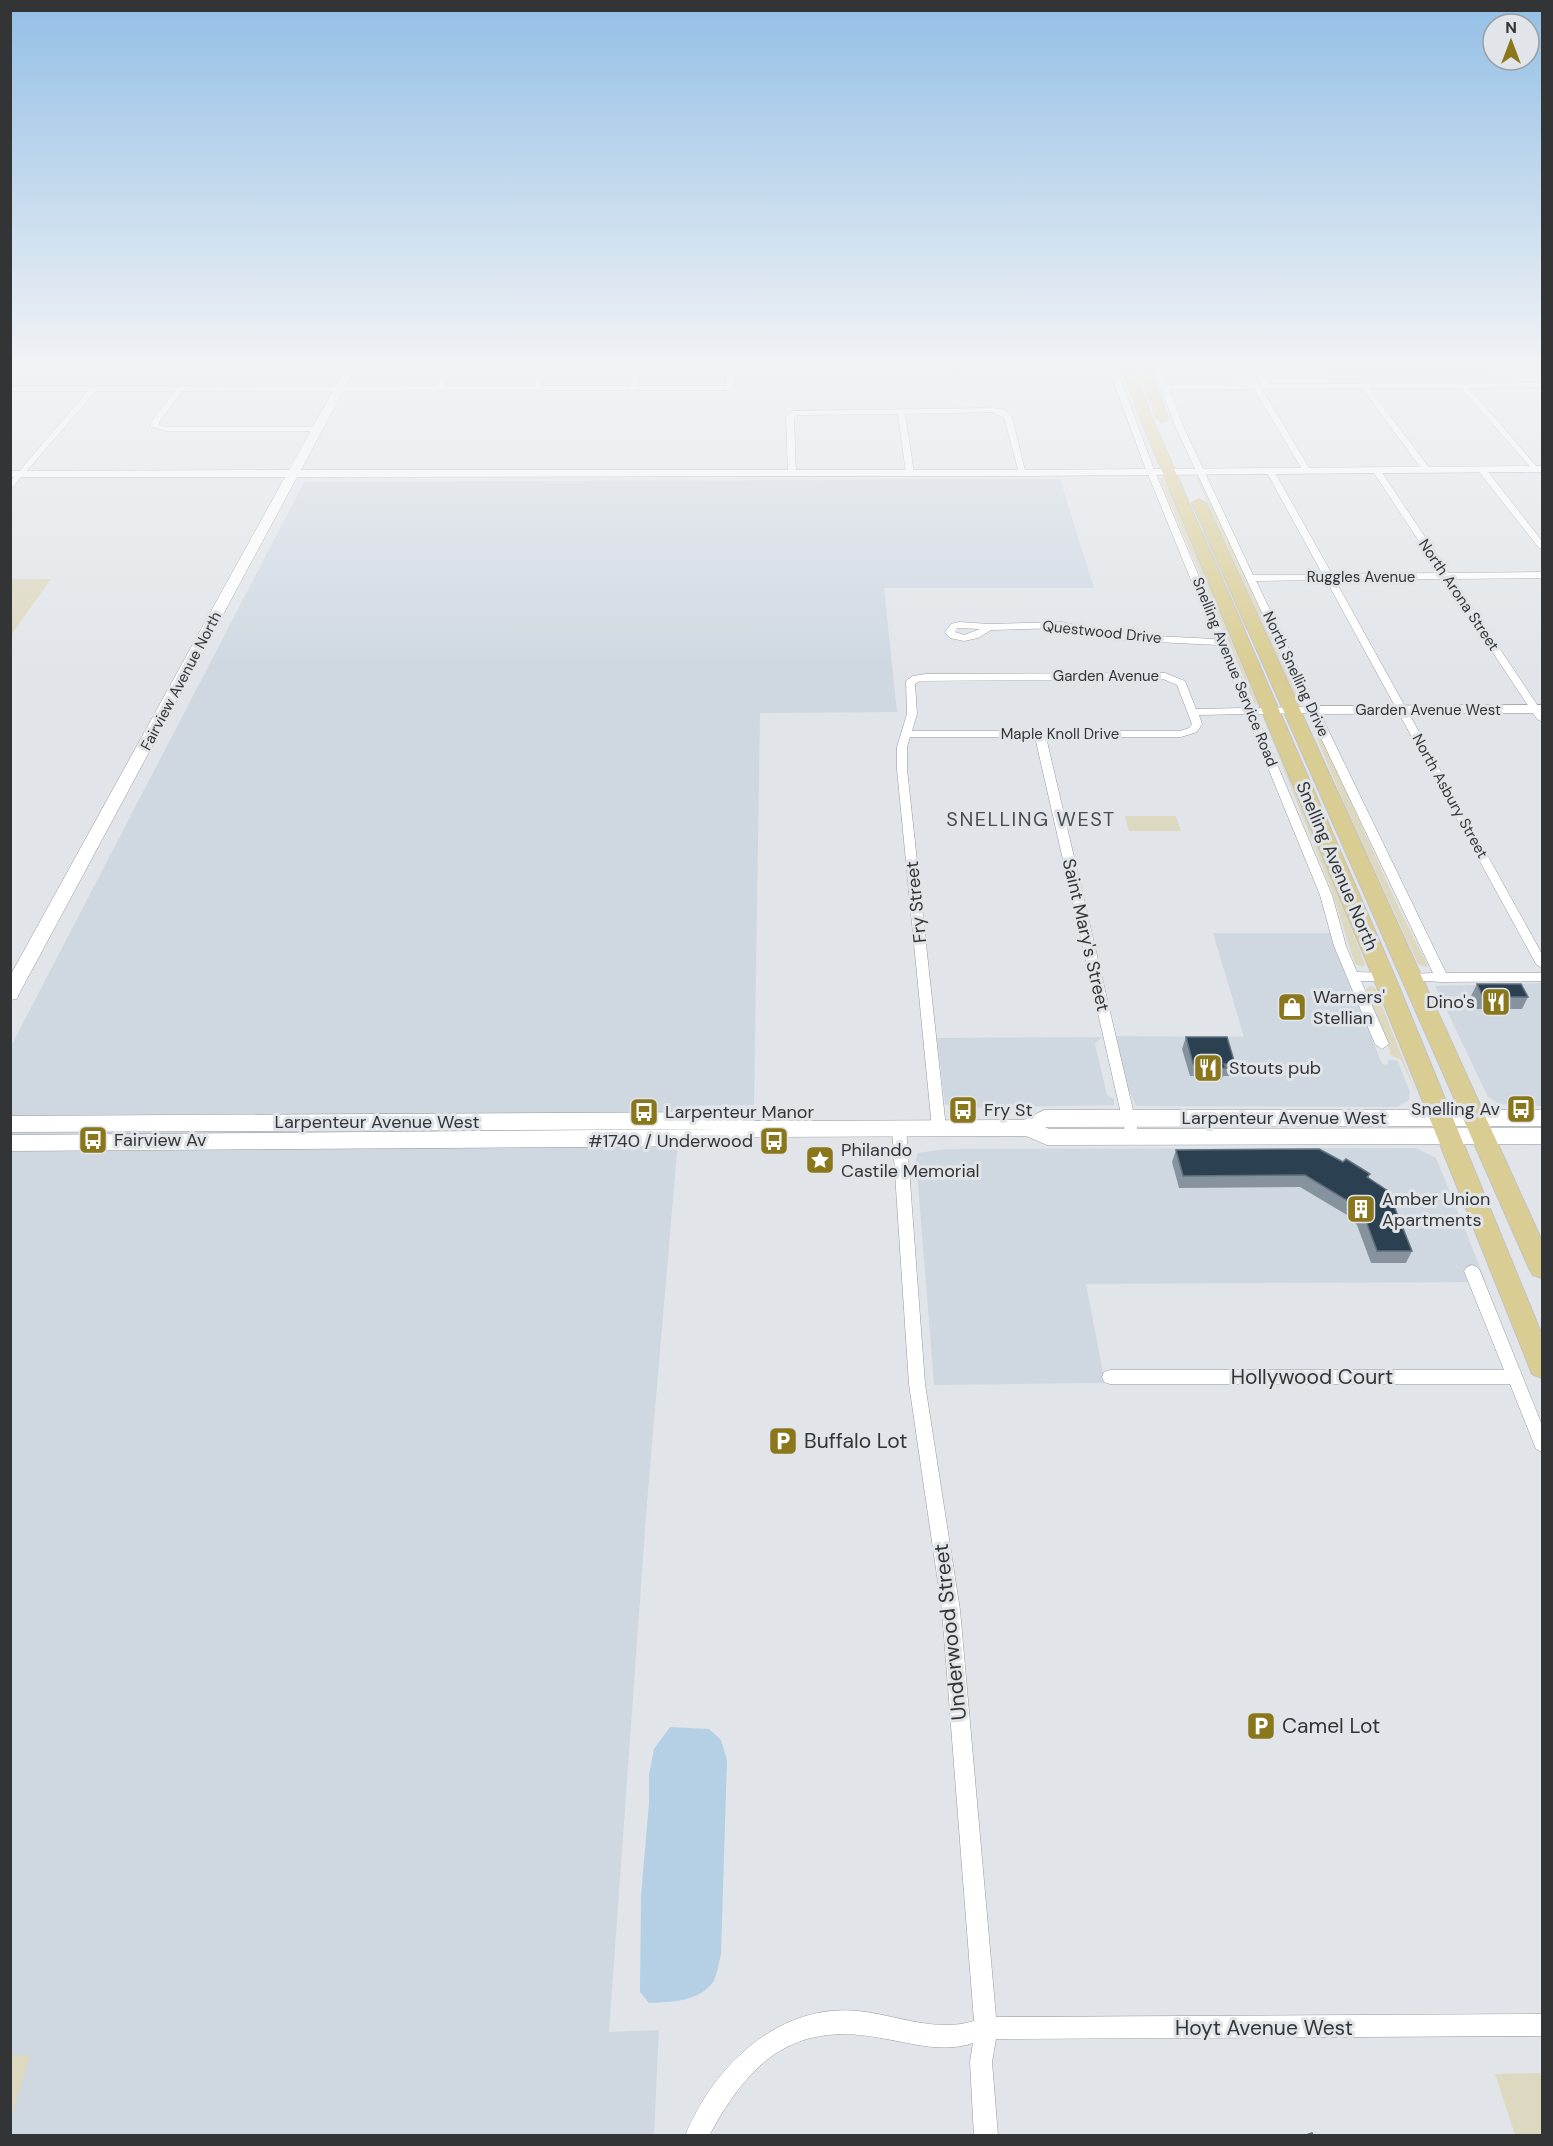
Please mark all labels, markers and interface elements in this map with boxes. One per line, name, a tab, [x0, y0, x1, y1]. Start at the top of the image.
north arrow	[1481, 12, 1541, 72]
text: N	[1505, 17, 1517, 38]
street label: North Arona Street	[1414, 535, 1504, 655]
street label: Ruggles Avenue	[1307, 567, 1415, 587]
street label: Snelling Avenue Service Road	[1188, 574, 1282, 770]
street label: Fairview Avenue North	[136, 608, 226, 754]
street label: North Snelling Drive	[1258, 608, 1334, 740]
street label: Questwood Drive	[1041, 616, 1163, 648]
street label: Garden Avenue	[1053, 666, 1159, 686]
street label: Garden Avenue West	[1355, 700, 1501, 720]
street label: Maple Knoll Drive	[1001, 724, 1119, 744]
street label: North Asbury Street	[1408, 730, 1493, 862]
street label: Snelling Avenue North	[1290, 778, 1384, 954]
district label: SNELLING WEST	[946, 806, 1116, 832]
street label: Saint Mary's Street	[1057, 856, 1115, 1014]
street label: Fry Street	[900, 860, 932, 944]
place label: Warners' Stellian	[1313, 985, 1385, 1030]
restaurant icon: Dino's	[1480, 986, 1512, 1018]
place label: Dino's	[1426, 990, 1475, 1014]
shop icon: Warners' Stellian	[1276, 991, 1308, 1023]
restaurant icon: Stouts pub	[1192, 1052, 1224, 1084]
place label: Stouts pub	[1229, 1056, 1321, 1080]
bus stop icon: Snelling Av	[1505, 1093, 1537, 1125]
bus stop icon: Fry St	[947, 1094, 979, 1126]
bus stop icon: Larpenteur Manor	[628, 1096, 660, 1128]
place label: Snelling Av	[1411, 1097, 1501, 1121]
place label: Fry St	[984, 1098, 1033, 1122]
place label: Larpenteur Manor	[665, 1100, 814, 1124]
street label: Larpenteur Avenue West	[1182, 1106, 1386, 1130]
street label: Larpenteur Avenue West	[275, 1110, 479, 1134]
bus stop icon: Fairview Av	[77, 1124, 109, 1156]
bus stop icon: #1740 / Underwood	[758, 1125, 790, 1157]
place label: Fairview Av	[114, 1128, 207, 1152]
place label: #1740 / Underwood	[588, 1129, 753, 1153]
place label: Philando Castile Memorial	[841, 1138, 980, 1183]
place icon: Philando Castile Memorial	[804, 1144, 836, 1176]
place label: Amber Union Apartments	[1382, 1187, 1490, 1232]
building icon: Amber Union Apartments	[1345, 1193, 1377, 1225]
street label: Hollywood Court	[1231, 1363, 1393, 1391]
parking icon: Buffalo Lot	[767, 1425, 799, 1457]
place label: Buffalo Lot	[804, 1427, 908, 1455]
street label: Underwood Street	[927, 1542, 973, 1722]
parking icon: Camel Lot	[1245, 1710, 1277, 1742]
place label: Camel Lot	[1282, 1712, 1380, 1740]
street label: Hoyt Avenue West	[1175, 2014, 1353, 2042]

